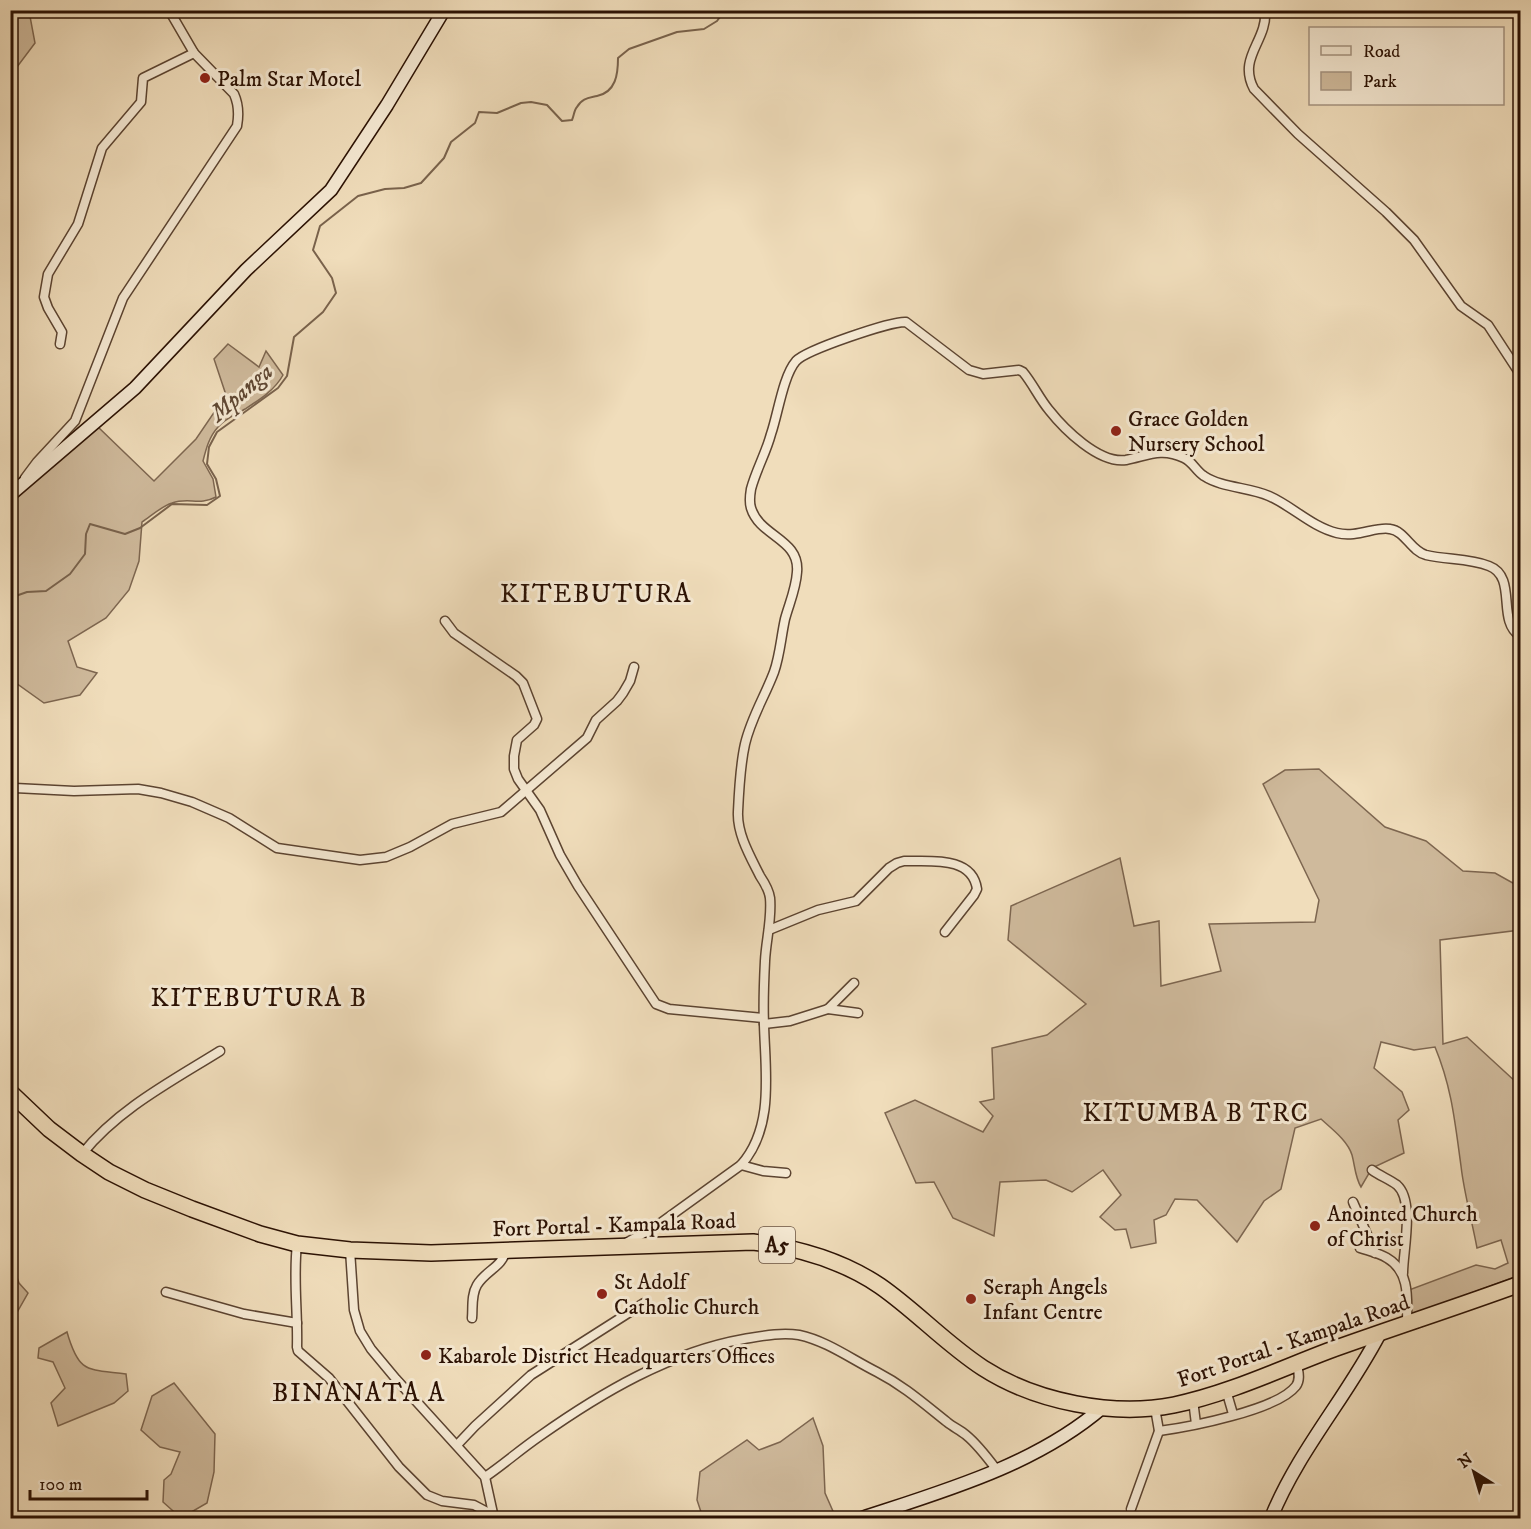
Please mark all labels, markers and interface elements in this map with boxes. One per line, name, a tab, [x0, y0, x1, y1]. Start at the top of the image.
legend	[1309, 27, 1504, 105]
text: Road	[1363, 41, 1400, 63]
place label: Palm Star Motel	[217, 66, 361, 93]
marker: Palm Star Motel	[198, 71, 212, 85]
text: Park	[1363, 71, 1397, 93]
water label: Mpanga	[202, 357, 280, 430]
place label: Grace Golden Nursery School	[1128, 406, 1265, 458]
marker: Grace Golden Nursery School	[1109, 424, 1123, 438]
district label: KITEBUTURA	[500, 578, 692, 611]
district label: KITEBUTURA B	[150, 982, 368, 1015]
district label: KITUMBA B TRC	[1083, 1097, 1309, 1130]
place label: Anointed Church of Christ	[1327, 1201, 1478, 1253]
street label: Fort Portal - Kampala Road	[492, 1208, 736, 1243]
marker: Anointed Church of Christ	[1308, 1219, 1322, 1233]
road number: A5	[759, 1227, 795, 1263]
place label: St Adolf Catholic Church	[614, 1269, 760, 1321]
place label: Seraph Angels Infant Centre	[983, 1274, 1108, 1326]
marker: St Adolf Catholic Church	[595, 1287, 609, 1301]
street label: Fort Portal - Kampala Road	[1174, 1289, 1413, 1394]
marker: Seraph Angels Infant Centre	[964, 1292, 978, 1306]
place label: Kabarole District Headquarters Offices	[438, 1343, 775, 1370]
marker: Kabarole District Headquarters Offices	[419, 1348, 433, 1362]
district label: BINANATA A	[272, 1377, 446, 1410]
north arrow	[1444, 1442, 1504, 1502]
text: N	[1454, 1449, 1477, 1473]
scale bar	[30, 1463, 147, 1501]
text: 100 m	[39, 1474, 82, 1496]

